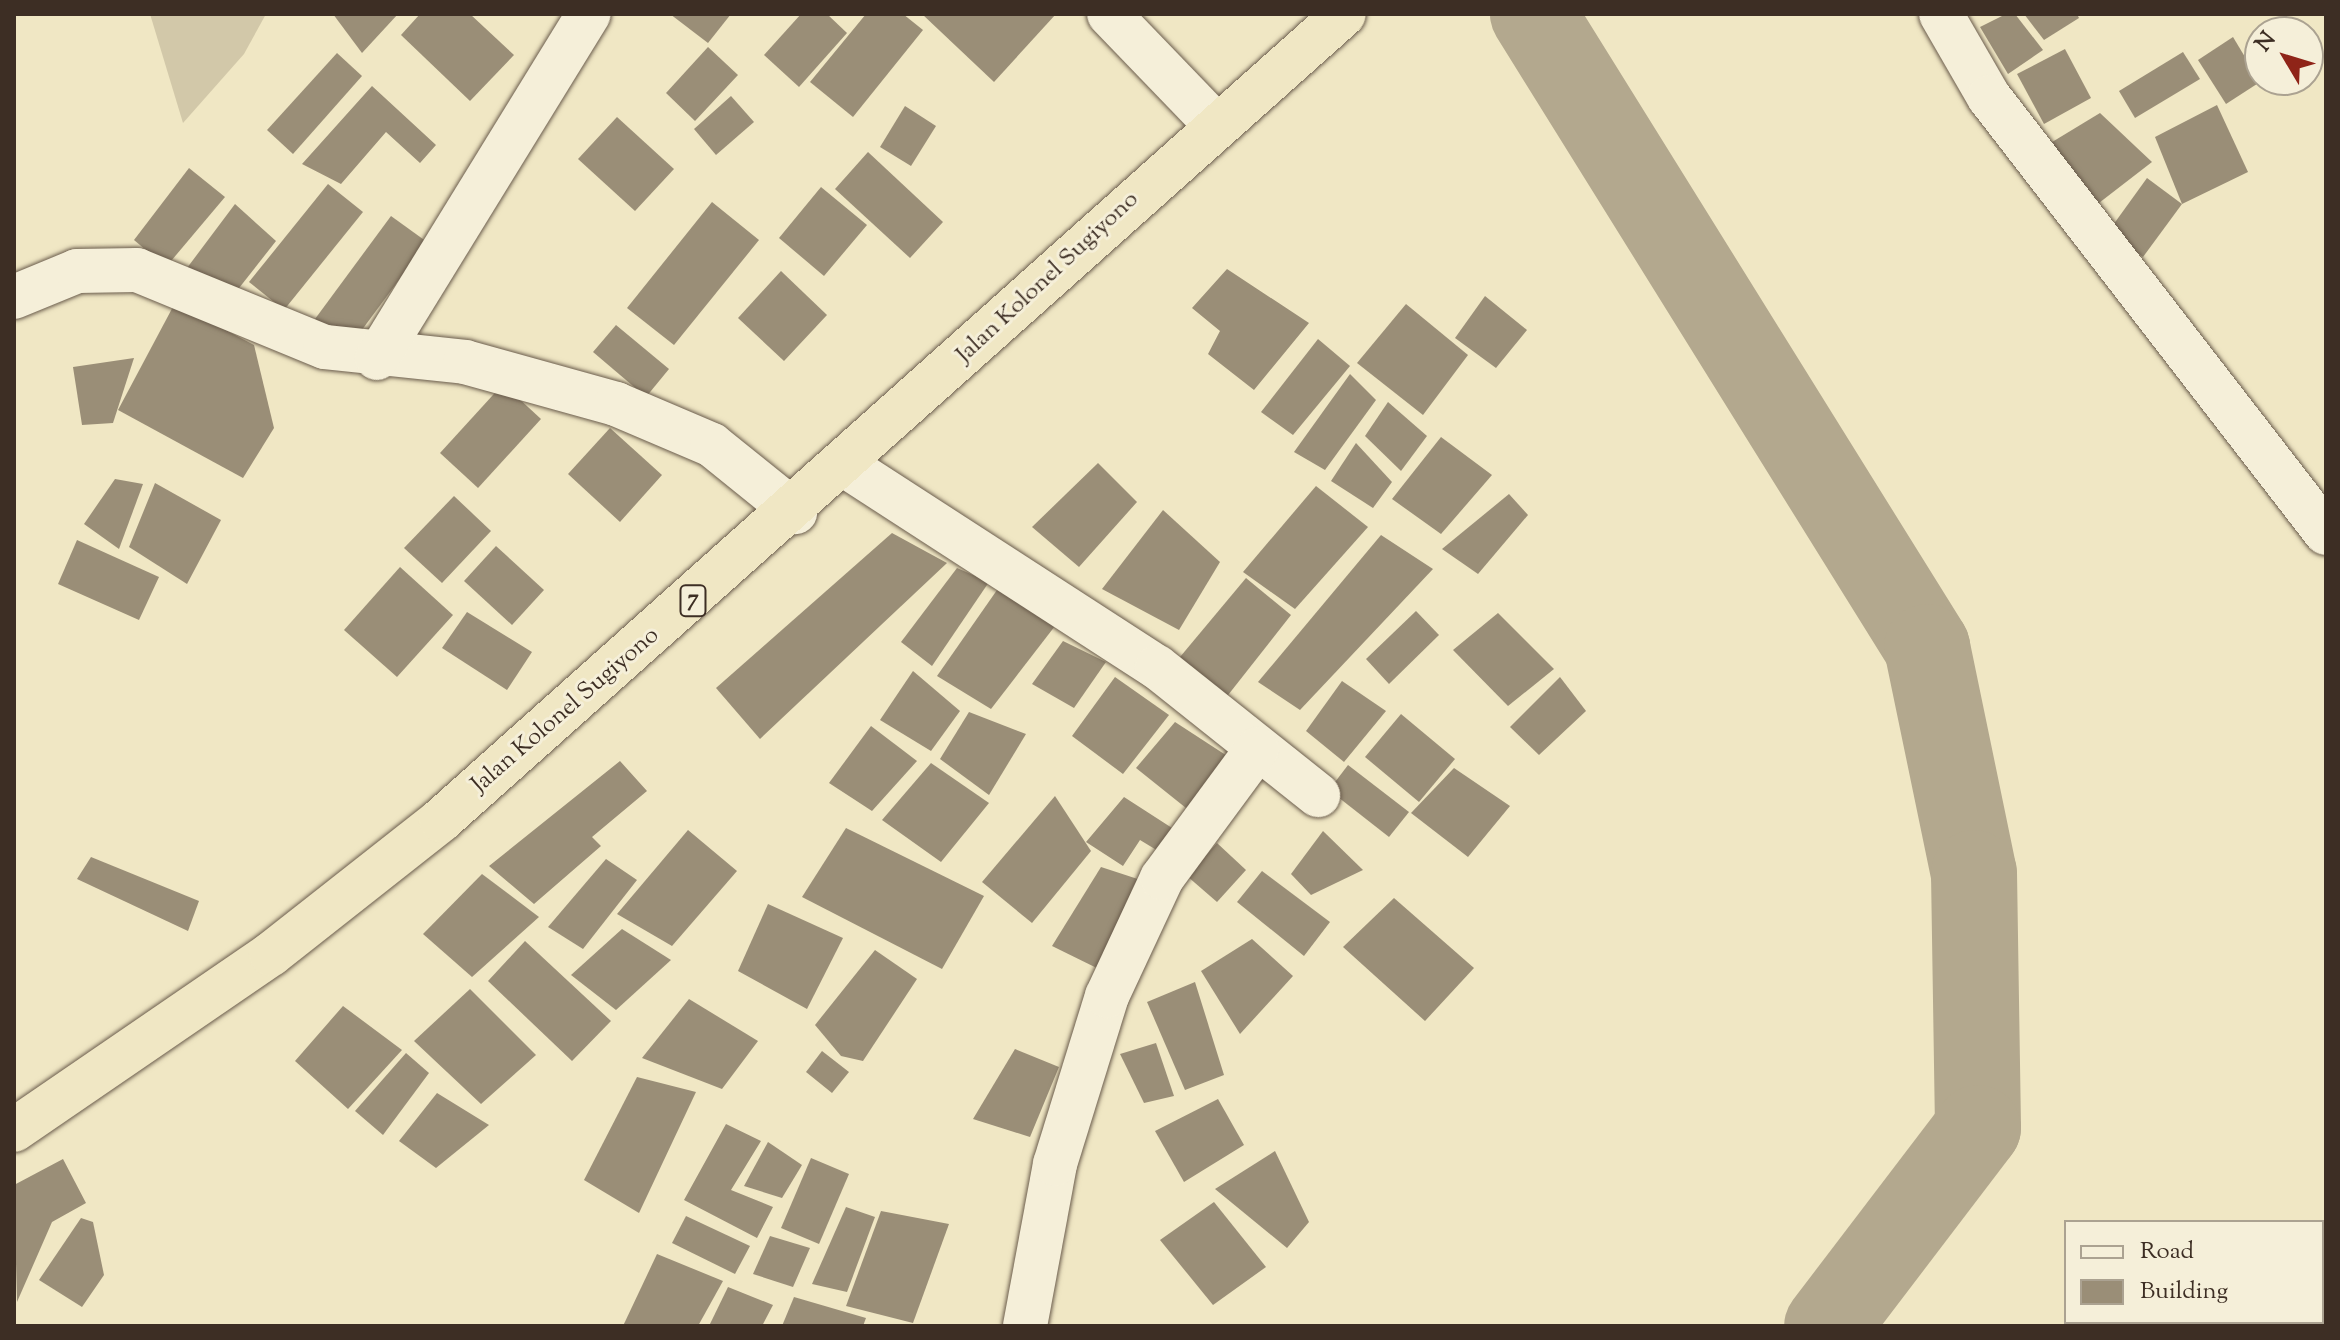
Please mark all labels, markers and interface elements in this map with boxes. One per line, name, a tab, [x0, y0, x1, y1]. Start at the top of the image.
north arrow	[2244, 16, 2324, 96]
text: N	[2249, 26, 2285, 59]
street label: Jalan Kolonel Sugiyono	[951, 186, 1145, 370]
road number: 7	[679, 583, 707, 619]
street label: Jalan Kolonel Sugiyono	[466, 622, 666, 800]
legend	[2064, 1220, 2324, 1324]
text: Road	[2140, 1235, 2194, 1269]
text: Building	[2140, 1275, 2228, 1309]

